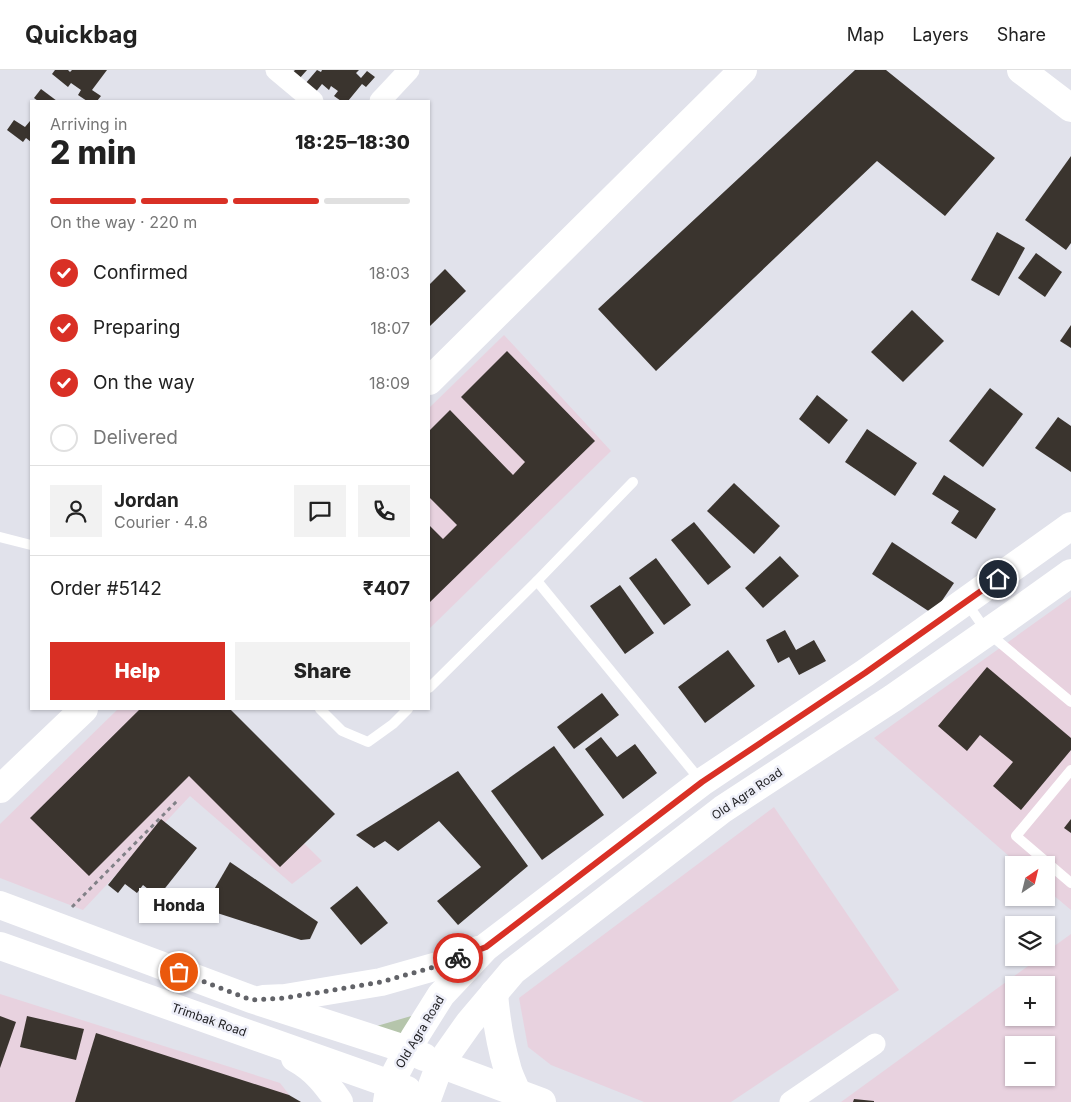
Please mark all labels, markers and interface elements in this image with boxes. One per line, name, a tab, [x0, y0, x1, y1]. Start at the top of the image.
text: Quickbag	[25, 20, 138, 49]
text: Map	[847, 24, 884, 45]
text: Layers	[912, 24, 969, 45]
text: Share	[997, 24, 1046, 45]
text: Arriving in	[50, 114, 127, 134]
text: 18:25–18:30	[295, 131, 410, 154]
text: 2 min	[50, 133, 136, 172]
text: On the way · 220 m	[50, 212, 197, 232]
icon: check	[50, 259, 78, 287]
text: Confirmed	[93, 261, 188, 284]
text: 18:03	[369, 263, 410, 283]
icon: check	[50, 314, 78, 342]
text: Preparing	[93, 316, 180, 339]
text: 18:07	[370, 318, 410, 338]
icon: check	[50, 369, 78, 397]
text: On the way	[93, 371, 195, 394]
text: 18:09	[369, 373, 410, 393]
text: Delivered	[93, 426, 178, 449]
button: person	[50, 485, 102, 537]
button: chat	[294, 485, 346, 537]
button: phone	[358, 485, 410, 537]
text: Jordan	[114, 489, 179, 512]
text: Courier · 4.8	[114, 512, 208, 532]
pin	[977, 558, 1019, 600]
icon: home	[984, 565, 1012, 593]
text: Order #5142	[50, 577, 162, 600]
text: ₹407	[363, 577, 410, 600]
button: Help	[50, 642, 225, 700]
button: Share	[235, 642, 410, 700]
street label: Old Agra Road	[709, 764, 785, 823]
north arrow	[1005, 856, 1055, 906]
map controls	[1005, 856, 1055, 1086]
callout: Honda	[139, 887, 219, 922]
text: Honda	[153, 895, 205, 915]
button: layers	[1005, 916, 1055, 966]
courier	[433, 933, 483, 983]
icon: bike	[444, 944, 472, 972]
pin	[158, 951, 200, 993]
icon: bag	[165, 958, 193, 986]
button: +	[1005, 976, 1055, 1026]
street label: Old Agra Road	[392, 993, 447, 1071]
street label: Trimbak Road	[170, 1000, 249, 1039]
button: −	[1005, 1036, 1055, 1086]

